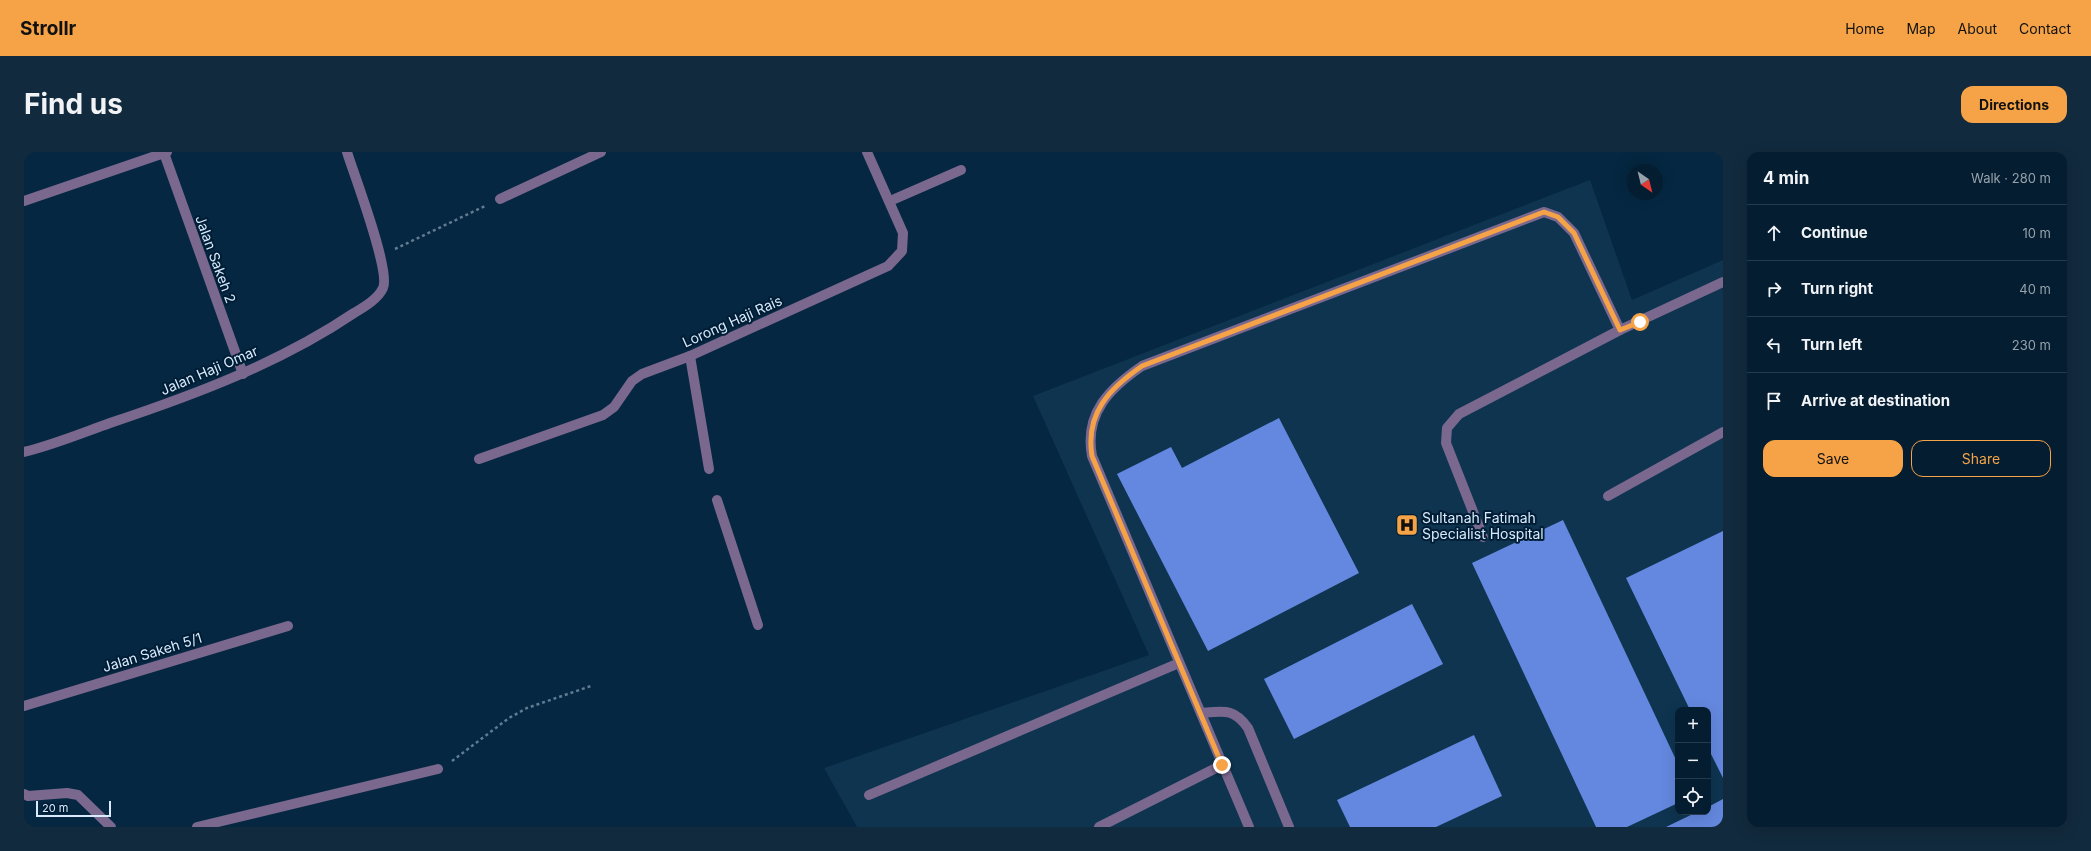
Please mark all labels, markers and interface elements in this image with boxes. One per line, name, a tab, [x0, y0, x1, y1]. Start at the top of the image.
text: Strollr	[20, 17, 76, 40]
text: Home	[1845, 20, 1884, 37]
text: Map	[1906, 20, 1936, 37]
text: About	[1958, 20, 1997, 37]
text: Contact	[2019, 20, 2071, 37]
button: Directions	[1961, 86, 2067, 123]
text: Find us	[24, 87, 123, 121]
north arrow	[1627, 164, 1663, 200]
text: 4 min	[1763, 168, 1809, 188]
text: Walk · 280 m	[1971, 170, 2051, 186]
street label: Jalan Sakeh 2	[192, 213, 240, 305]
icon: ahead	[1763, 222, 1785, 244]
text: Continue	[1801, 223, 1868, 242]
text: 10 m	[2022, 225, 2051, 241]
icon: right	[1763, 278, 1785, 300]
text: Turn right	[1801, 279, 1873, 298]
text: 40 m	[2019, 281, 2051, 297]
street label: Lorong Haji Rais	[680, 291, 784, 351]
route start	[1631, 313, 1649, 331]
icon: left	[1763, 334, 1785, 356]
text: Turn left	[1801, 335, 1862, 354]
text: 230 m	[2012, 337, 2051, 353]
street label: Jalan Haji Omar	[158, 342, 260, 398]
icon: arrive	[1763, 390, 1785, 412]
text: Arrive at destination	[1801, 391, 1950, 410]
button: Save	[1763, 440, 1903, 477]
button: Share	[1911, 440, 2051, 477]
place label: Sultanah Fatimah Specialist Hospital	[1422, 509, 1544, 542]
hospital icon: Sultanah Fatimah Specialist Hospital	[1394, 512, 1420, 538]
street label: Jalan Sakeh 5/1	[100, 629, 204, 675]
map controls	[1675, 707, 1711, 815]
button: +	[1675, 707, 1711, 743]
button: −	[1675, 743, 1711, 779]
route end	[1213, 756, 1231, 774]
button: locate	[1675, 779, 1711, 815]
scale bar	[36, 799, 111, 818]
text: 20 m	[42, 801, 68, 815]

